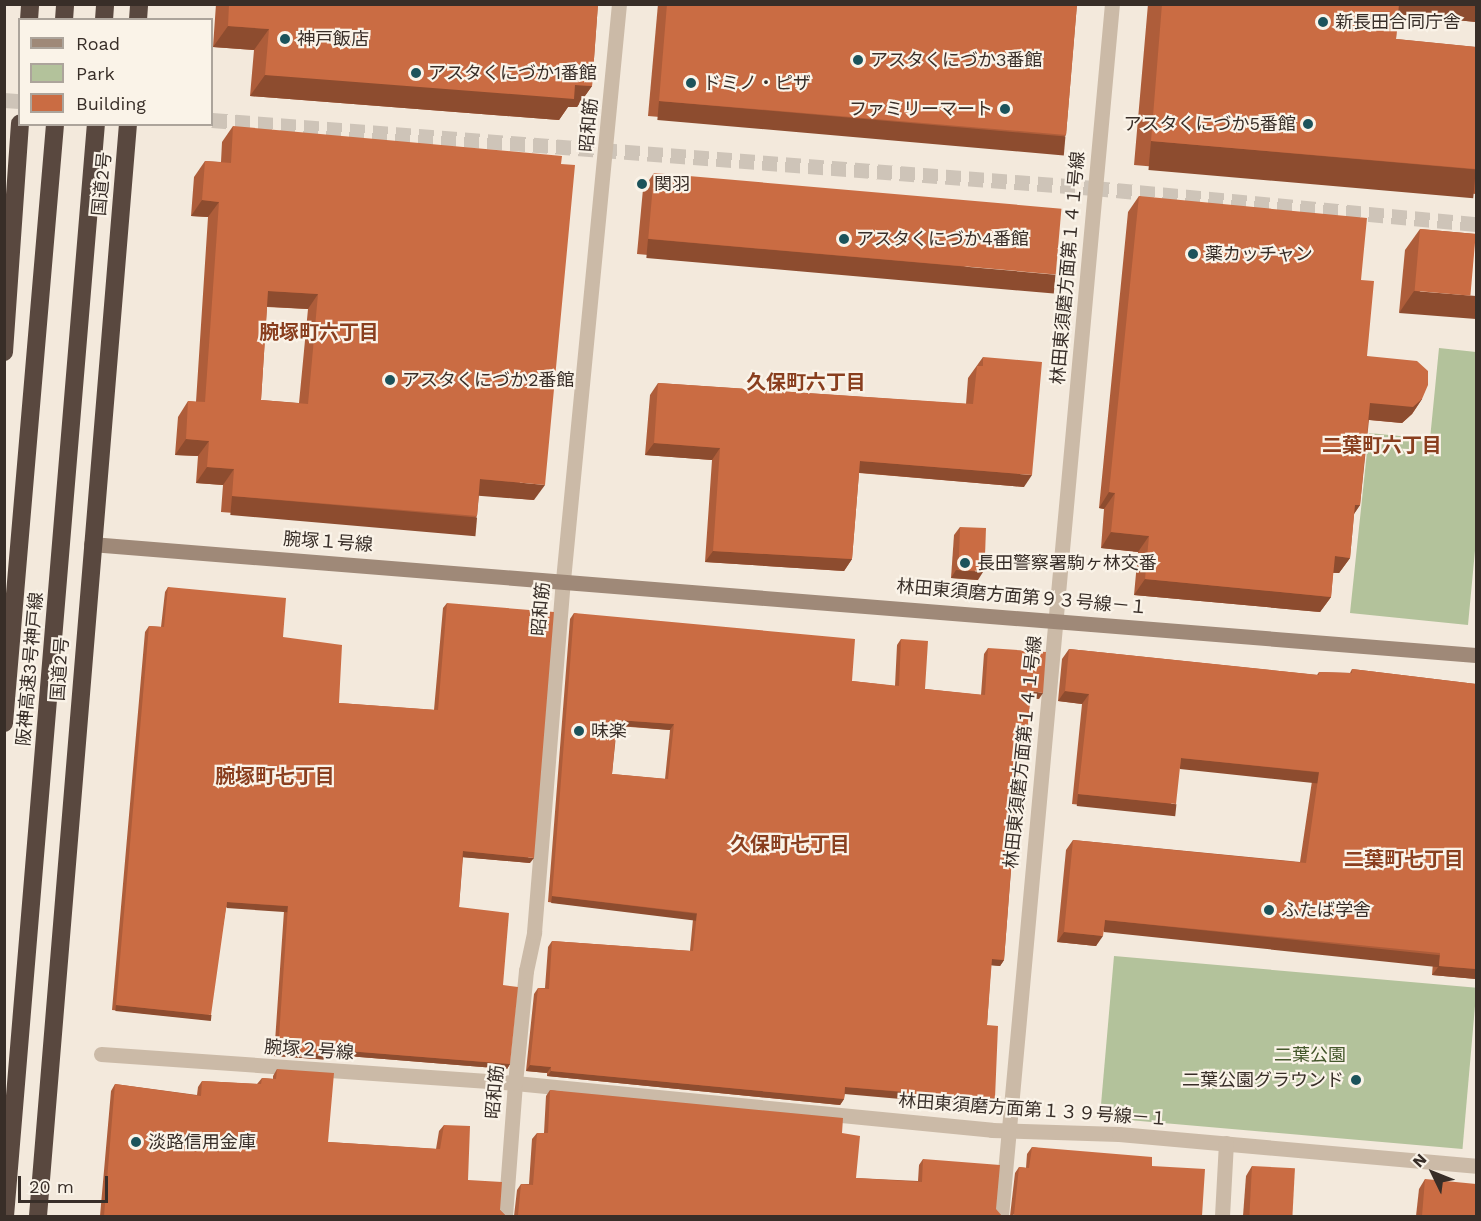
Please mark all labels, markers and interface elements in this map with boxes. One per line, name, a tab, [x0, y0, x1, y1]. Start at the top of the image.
place label: 新長田合同庁舎	[1335, 11, 1461, 33]
marker: 新長田合同庁舎	[1316, 15, 1330, 29]
legend	[18, 18, 213, 126]
place label: 神戸飯店	[297, 28, 369, 50]
marker: 神戸飯店	[278, 32, 292, 46]
text: Road	[76, 33, 120, 54]
place label: アスタくにづか3番館	[870, 49, 1042, 71]
marker: アスタくにづか3番館	[851, 53, 865, 67]
place label: アスタくにづか1番館	[428, 62, 597, 84]
text: Park	[76, 63, 115, 84]
marker: アスタくにづか1番館	[409, 66, 423, 80]
place label: ドミノ・ピザ	[703, 72, 811, 94]
marker: ドミノ・ピザ	[684, 76, 698, 90]
text: Building	[76, 93, 146, 114]
street label: 昭和筋	[576, 97, 602, 153]
place label: ファミリーマート	[849, 98, 993, 120]
marker: ファミリーマート	[998, 102, 1012, 116]
place label: アスタくにづか5番館	[1124, 113, 1296, 135]
marker: アスタくにづか5番館	[1301, 117, 1315, 131]
street label: 国道2号	[88, 151, 116, 217]
street label: 林田東須磨方面第１４１号線	[1047, 151, 1089, 385]
place label: 関羽	[654, 173, 690, 195]
marker: 関羽	[635, 177, 649, 191]
place label: アスタくにづか4番館	[856, 228, 1029, 250]
marker: アスタくにづか4番館	[837, 232, 851, 246]
place label: 薬カッチャン	[1205, 243, 1313, 265]
marker: 薬カッチャン	[1186, 247, 1200, 261]
district label: 腕塚町六丁目	[259, 320, 379, 344]
place label: アスタくにづか2番館	[402, 369, 574, 391]
district label: 久保町六丁目	[746, 370, 866, 394]
marker: アスタくにづか2番館	[383, 373, 397, 387]
district label: 二葉町六丁目	[1322, 433, 1442, 457]
street label: 腕塚１号線	[282, 528, 374, 556]
place label: 長田警察署駒ヶ林交番	[977, 552, 1157, 574]
marker: 長田警察署駒ヶ林交番	[958, 556, 972, 570]
street label: 林田東須磨方面第９３号線－１	[896, 575, 1148, 619]
street label: 昭和筋	[528, 581, 554, 637]
street label: 阪神高速3号神戸線	[13, 591, 47, 747]
street label: 林田東須磨方面第１４１号線	[1000, 635, 1046, 869]
street label: 国道2号	[47, 636, 73, 702]
place label: 味楽	[591, 720, 627, 742]
marker: 味楽	[572, 724, 586, 738]
district label: 腕塚町七丁目	[215, 764, 335, 788]
district label: 久保町七丁目	[730, 832, 850, 856]
district label: 二葉町七丁目	[1344, 847, 1464, 871]
place label: ふたば学舎	[1281, 899, 1371, 921]
marker: ふたば学舎	[1262, 903, 1276, 917]
street label: 腕塚２号線	[263, 1036, 355, 1064]
park label: 二葉公園	[1274, 1044, 1346, 1066]
street label: 昭和筋	[482, 1064, 508, 1120]
place label: 二葉公園グラウンド	[1182, 1069, 1344, 1091]
marker: 二葉公園グラウンド	[1349, 1073, 1363, 1087]
street label: 林田東須磨方面第１３９号線－１	[898, 1090, 1168, 1130]
place label: 淡路信用金庫	[148, 1131, 256, 1153]
marker: 淡路信用金庫	[129, 1135, 143, 1149]
north arrow	[1403, 1143, 1463, 1203]
text: N	[1408, 1150, 1430, 1171]
scale bar	[21, 1164, 111, 1202]
text: 20 m	[29, 1176, 74, 1197]

